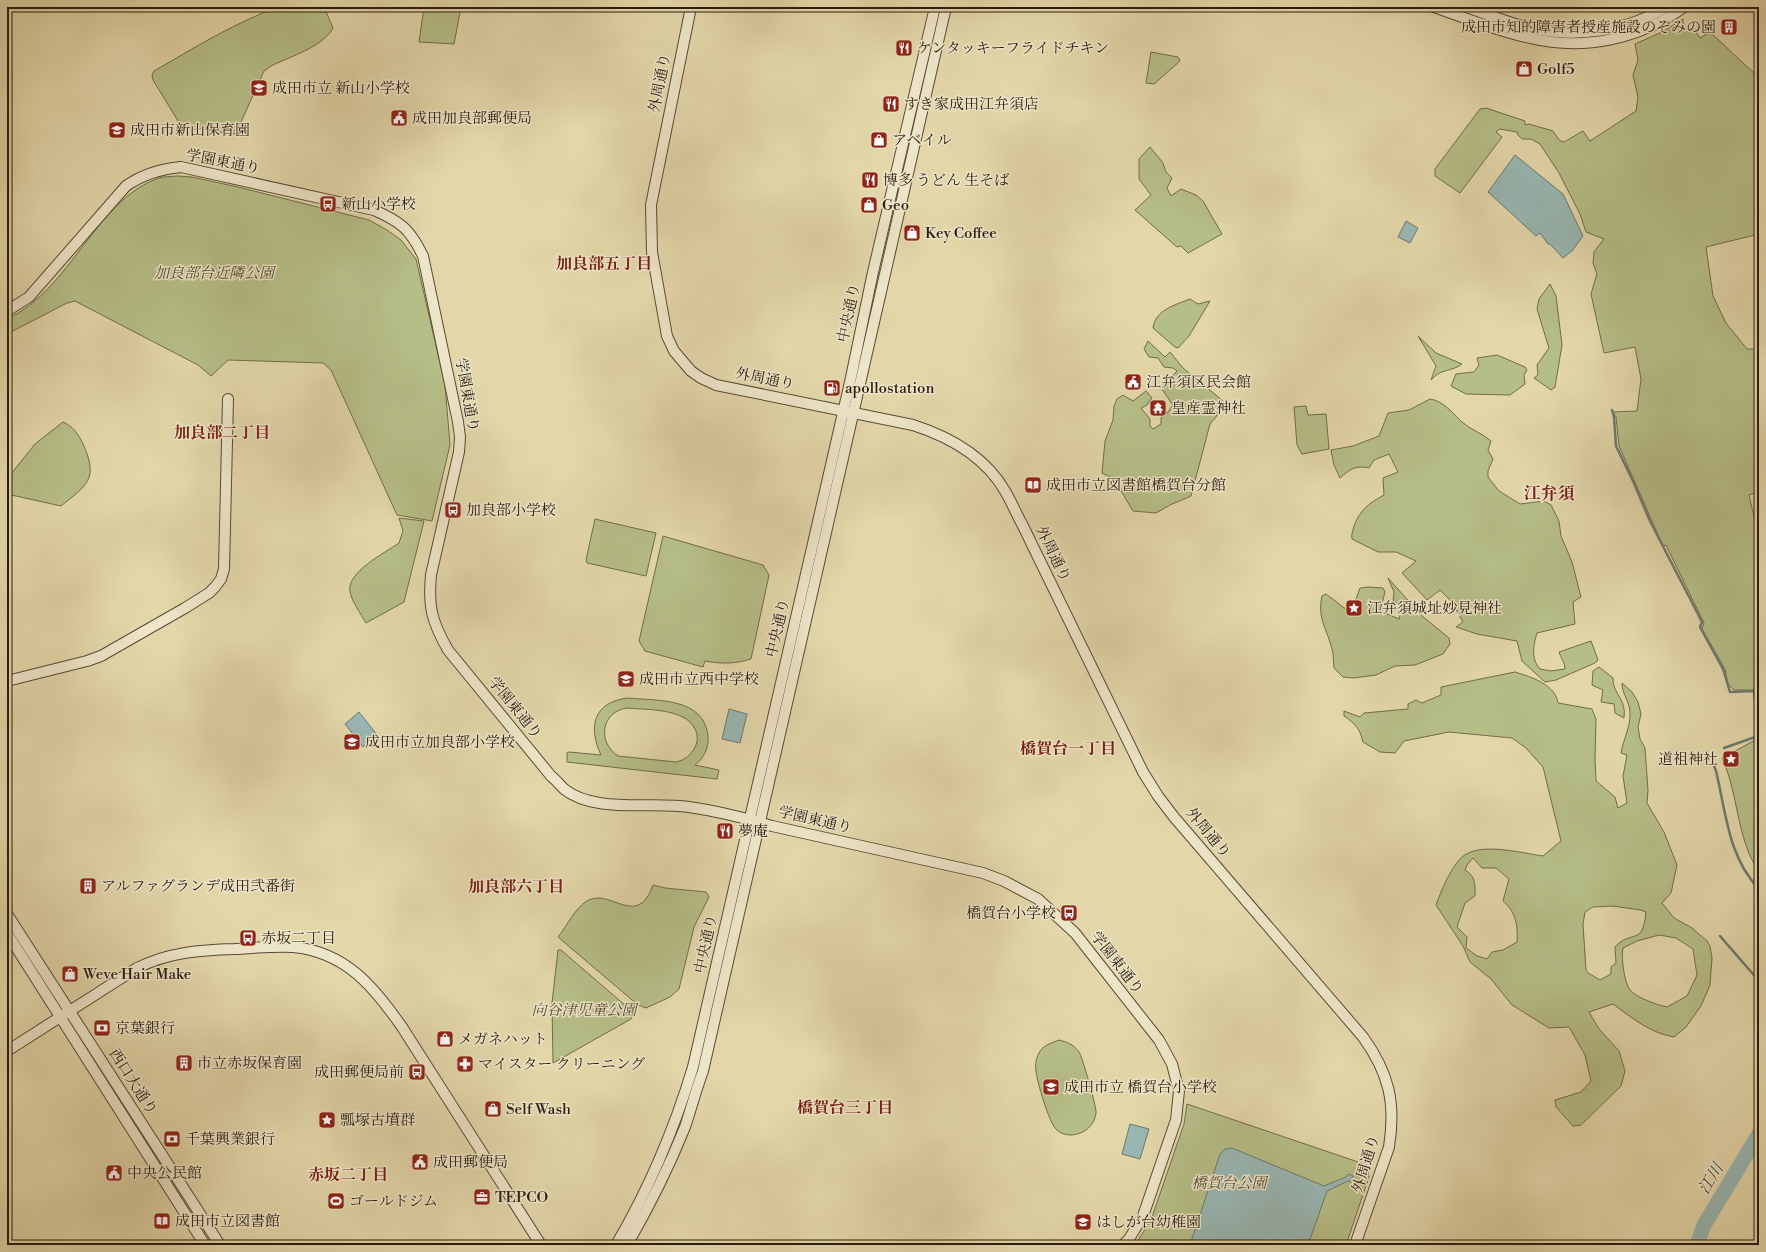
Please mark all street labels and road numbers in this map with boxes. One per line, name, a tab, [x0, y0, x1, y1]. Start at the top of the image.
street label: 外周通り	[645, 52, 675, 114]
street label: 学園東通り	[184, 146, 262, 178]
street label: 中央通り	[833, 282, 865, 344]
street label: 学園東通り	[451, 356, 483, 434]
street label: 外周通り	[734, 364, 796, 394]
street label: 外周通り	[1031, 523, 1075, 585]
street label: 中央通り	[762, 597, 794, 659]
street label: 学園東通り	[484, 673, 546, 743]
street label: 学園東通り	[776, 802, 854, 838]
street label: 外周通り	[1181, 804, 1235, 862]
street label: 中央通り	[690, 913, 722, 975]
street label: 学園東通り	[1086, 928, 1148, 998]
street label: 西口大通り	[105, 1045, 161, 1119]
street label: 外周通り	[1348, 1133, 1384, 1195]

